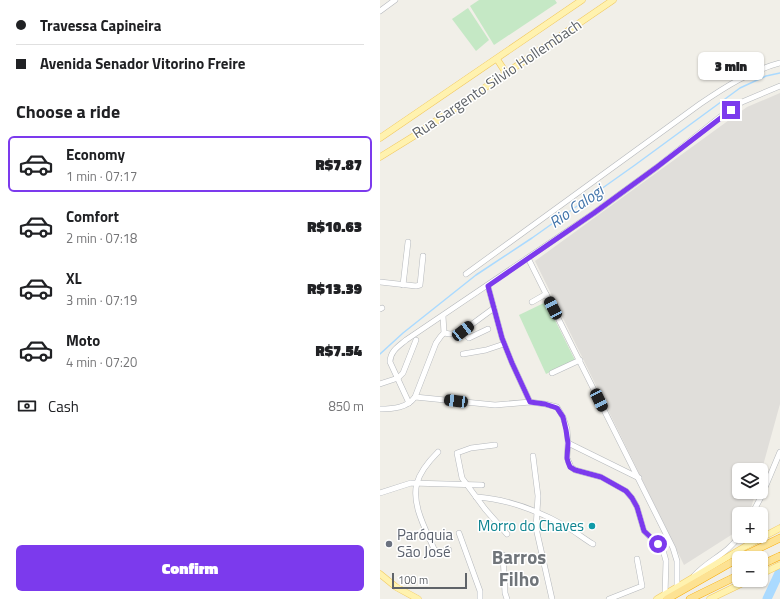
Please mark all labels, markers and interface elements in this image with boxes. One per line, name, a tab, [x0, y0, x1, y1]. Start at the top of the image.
street label: Rua Sargento Silvio Hollembach	[407, 13, 586, 144]
text: Travessa Capineira	[40, 14, 161, 37]
text: Avenida Senador Vitorino Freire	[40, 52, 246, 75]
callout: 3 min	[698, 52, 764, 80]
text: 3 min	[715, 56, 747, 76]
text: Choose a ride	[16, 98, 120, 125]
route end	[722, 101, 740, 119]
text: Economy	[66, 143, 125, 166]
icon: car	[18, 146, 54, 182]
text: R$7.87	[316, 153, 362, 176]
text: 1 min · 07:17	[66, 166, 137, 186]
water label: Rio Calogi	[544, 177, 610, 234]
text: Comfort	[66, 205, 119, 228]
icon: car	[18, 208, 54, 244]
text: R$10.63	[307, 215, 362, 238]
text: 2 min · 07:18	[66, 228, 137, 248]
text: XL	[66, 267, 82, 290]
icon: car	[18, 270, 54, 306]
text: R$13.39	[307, 277, 362, 300]
text: 3 min · 07:19	[66, 290, 137, 310]
car	[542, 295, 564, 321]
car	[450, 319, 476, 343]
text: Moto	[66, 329, 100, 352]
icon: car	[18, 332, 54, 368]
text: R$7.54	[316, 339, 362, 362]
text: 4 min · 07:20	[66, 352, 137, 372]
car	[588, 387, 610, 413]
car	[443, 394, 469, 408]
icon: cash	[16, 395, 38, 417]
text: Cash	[48, 395, 79, 418]
text: 850 m	[328, 396, 364, 416]
map controls	[732, 463, 768, 587]
button: layers	[732, 463, 768, 499]
button: +	[732, 507, 768, 543]
place label: Morro do Chaves	[478, 514, 584, 537]
marker: Morro do Chaves	[587, 521, 597, 531]
place label: Paróquia São José	[397, 523, 453, 563]
route start	[649, 535, 667, 553]
marker: Paróquia São José	[384, 539, 394, 549]
district label: Barros Filho	[492, 542, 546, 593]
button: Confirm	[16, 545, 364, 591]
button: −	[732, 551, 768, 587]
scale bar	[392, 571, 467, 590]
text: 100 m	[398, 572, 428, 588]

